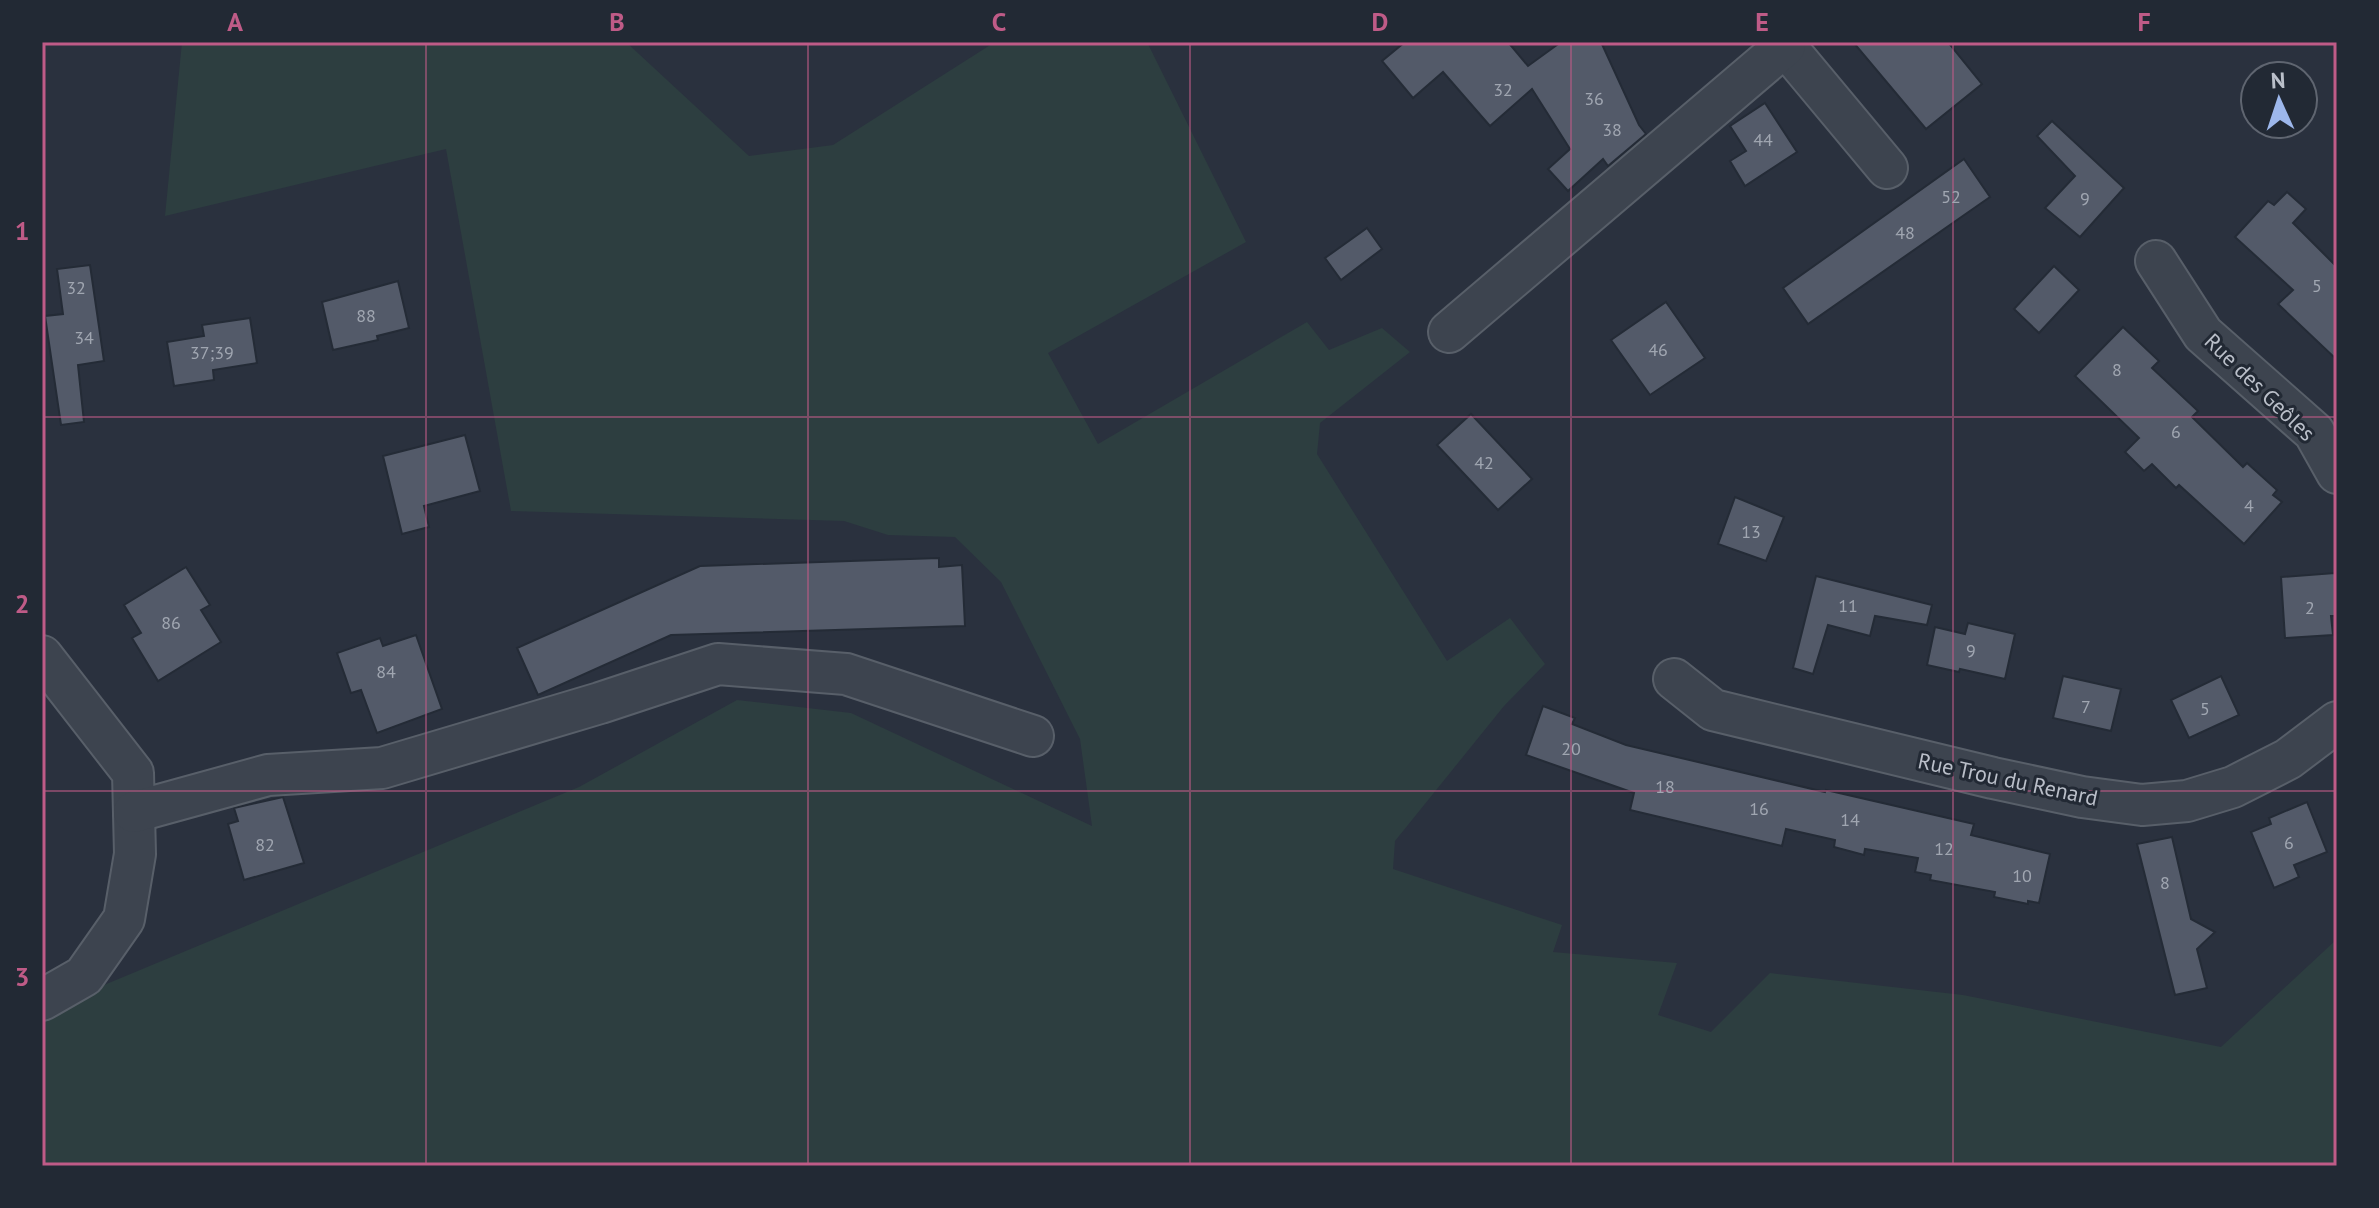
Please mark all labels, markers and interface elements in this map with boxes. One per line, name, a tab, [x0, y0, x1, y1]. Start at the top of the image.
text: A	[227, 5, 243, 38]
text: B	[609, 5, 625, 38]
text: C	[992, 5, 1006, 38]
text: D	[1372, 5, 1388, 38]
text: E	[1755, 5, 1769, 38]
text: F	[2137, 5, 2151, 38]
north arrow	[2239, 60, 2319, 140]
text: N	[2270, 66, 2286, 94]
house number: 32	[1493, 78, 1513, 101]
house number: 36	[1584, 87, 1604, 110]
house number: 38	[1602, 118, 1622, 141]
house number: 44	[1753, 128, 1773, 151]
house number: 52	[1941, 185, 1961, 208]
house number: 9	[2080, 187, 2090, 210]
text: 1	[15, 214, 29, 247]
house number: 48	[1895, 221, 1915, 244]
house number: 5	[2312, 274, 2322, 297]
house number: 32	[66, 276, 86, 299]
house number: 88	[356, 304, 376, 327]
house number: 34	[74, 326, 94, 349]
street label: Rue des Geôles	[2199, 327, 2321, 447]
house number: 46	[1648, 338, 1668, 361]
house number: 37;39	[190, 341, 234, 364]
house number: 8	[2112, 358, 2122, 381]
house number: 6	[2171, 420, 2181, 443]
house number: 42	[1474, 451, 1494, 474]
house number: 4	[2244, 494, 2254, 517]
house number: 13	[1741, 520, 1761, 543]
text: 2	[15, 587, 29, 620]
house number: 11	[1838, 594, 1858, 617]
house number: 2	[2305, 596, 2315, 619]
house number: 86	[161, 611, 181, 634]
house number: 9	[1966, 639, 1976, 662]
house number: 84	[376, 660, 396, 683]
house number: 7	[2081, 695, 2091, 718]
house number: 5	[2200, 697, 2210, 720]
house number: 20	[1561, 737, 1581, 760]
street label: Rue Trou du Renard	[1916, 746, 2100, 812]
house number: 18	[1655, 775, 1675, 798]
house number: 16	[1749, 797, 1769, 820]
house number: 14	[1840, 808, 1860, 831]
house number: 6	[2284, 831, 2294, 854]
house number: 82	[255, 833, 275, 856]
house number: 12	[1934, 837, 1954, 860]
house number: 10	[2012, 864, 2032, 887]
house number: 8	[2160, 871, 2170, 894]
text: 3	[15, 960, 29, 993]

